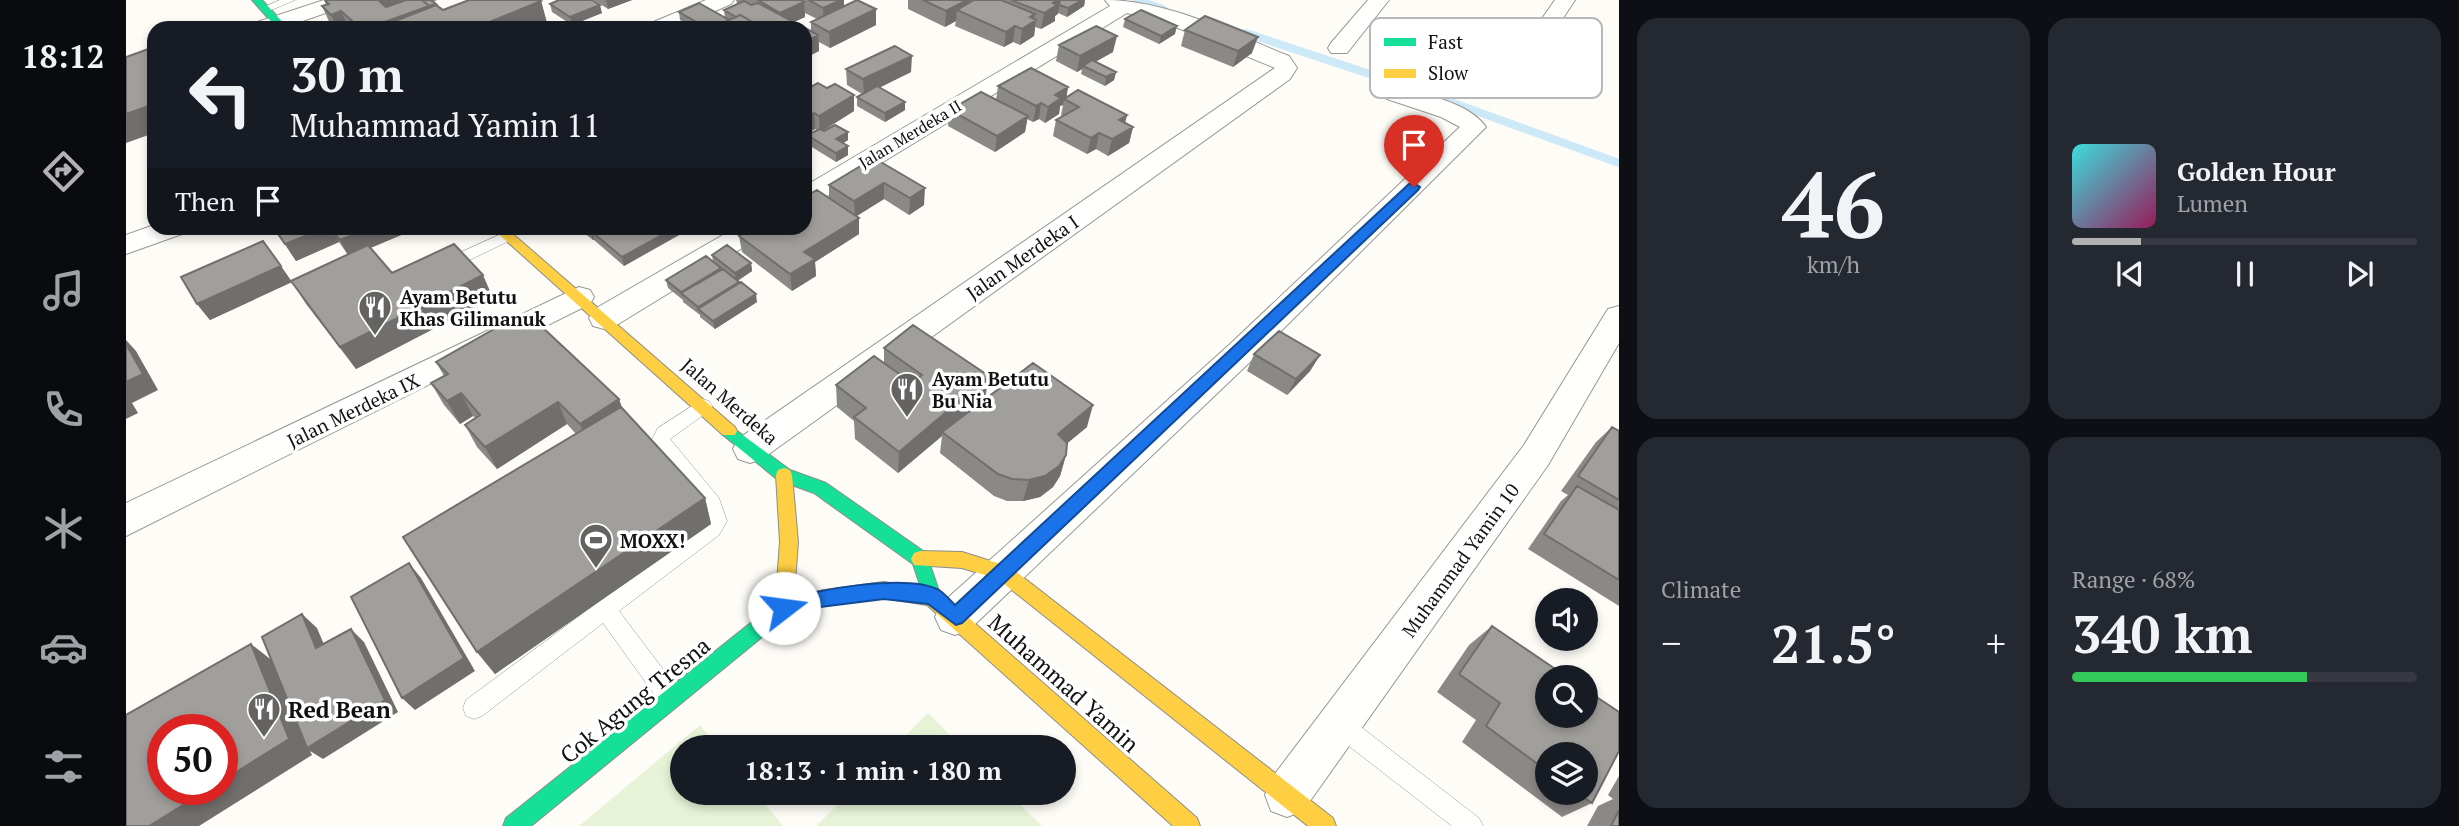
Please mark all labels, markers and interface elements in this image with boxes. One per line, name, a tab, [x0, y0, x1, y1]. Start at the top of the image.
legend	[1370, 18, 1602, 98]
text: Fast	[1428, 29, 1463, 54]
text: 18:12	[21, 35, 105, 77]
text: 30 m	[290, 41, 404, 106]
icon: left	[175, 49, 266, 140]
text: Slow	[1428, 60, 1469, 85]
street label: Jalan Merdeka II	[854, 95, 966, 173]
text: Muhammad Yamin 11	[290, 104, 600, 146]
pin	[1384, 115, 1444, 187]
icon: arrive	[1395, 126, 1433, 164]
text: 46	[1782, 143, 1885, 264]
icon: directions	[39, 147, 88, 196]
text: Golden Hour	[2177, 154, 2336, 188]
icon: arrive	[249, 182, 287, 220]
text: Then	[175, 184, 235, 218]
text: Lumen	[2177, 188, 2248, 219]
street label: Jalan Merdeka I	[961, 209, 1083, 305]
text: km/h	[1807, 249, 1860, 280]
icon: previous	[2111, 255, 2149, 293]
icon: pause	[2226, 255, 2264, 293]
icon: next	[2341, 255, 2379, 293]
icon: music	[39, 266, 88, 315]
place label: Ayam Betutu Khas Gilimanuk	[400, 284, 547, 331]
restaurant icon: Ayam Betutu Khas Gilimanuk	[356, 288, 394, 337]
street label: Jalan Merdeka	[676, 352, 784, 450]
place label: Ayam Betutu Bu Nia	[932, 366, 1049, 413]
street label: Jalan Merdeka IX	[283, 367, 424, 453]
restaurant icon: Ayam Betutu Bu Nia	[888, 370, 926, 419]
icon: phone	[39, 385, 88, 434]
street label: Muhammad Yamin 10	[1396, 478, 1524, 642]
icon: climate	[39, 504, 88, 553]
sports icon: MOXX!	[577, 521, 615, 570]
place label: MOXX!	[620, 528, 685, 553]
text: Range · 68%	[2072, 564, 2195, 595]
position arrow	[747, 571, 821, 645]
text: Climate	[1661, 574, 1741, 605]
map controls	[1535, 588, 1598, 805]
button: sound	[1535, 588, 1598, 651]
text: 340 km	[2072, 599, 2253, 668]
street label: Muhammad Yamin	[982, 607, 1146, 759]
text: 21.5°	[1771, 609, 1896, 678]
text: −	[1661, 618, 1681, 668]
text: +	[1986, 618, 2006, 668]
icon: car	[39, 623, 88, 672]
street label: Cok Agung Tresna	[553, 630, 717, 770]
button: search	[1535, 665, 1598, 728]
restaurant icon: Red Bean	[245, 690, 283, 739]
place label: Red Bean	[288, 694, 391, 725]
speed limit sign: 50	[147, 714, 238, 805]
icon: filters	[39, 742, 88, 791]
button: layers	[1535, 742, 1598, 805]
text: 18:13 · 1 min · 180 m	[744, 753, 1002, 787]

